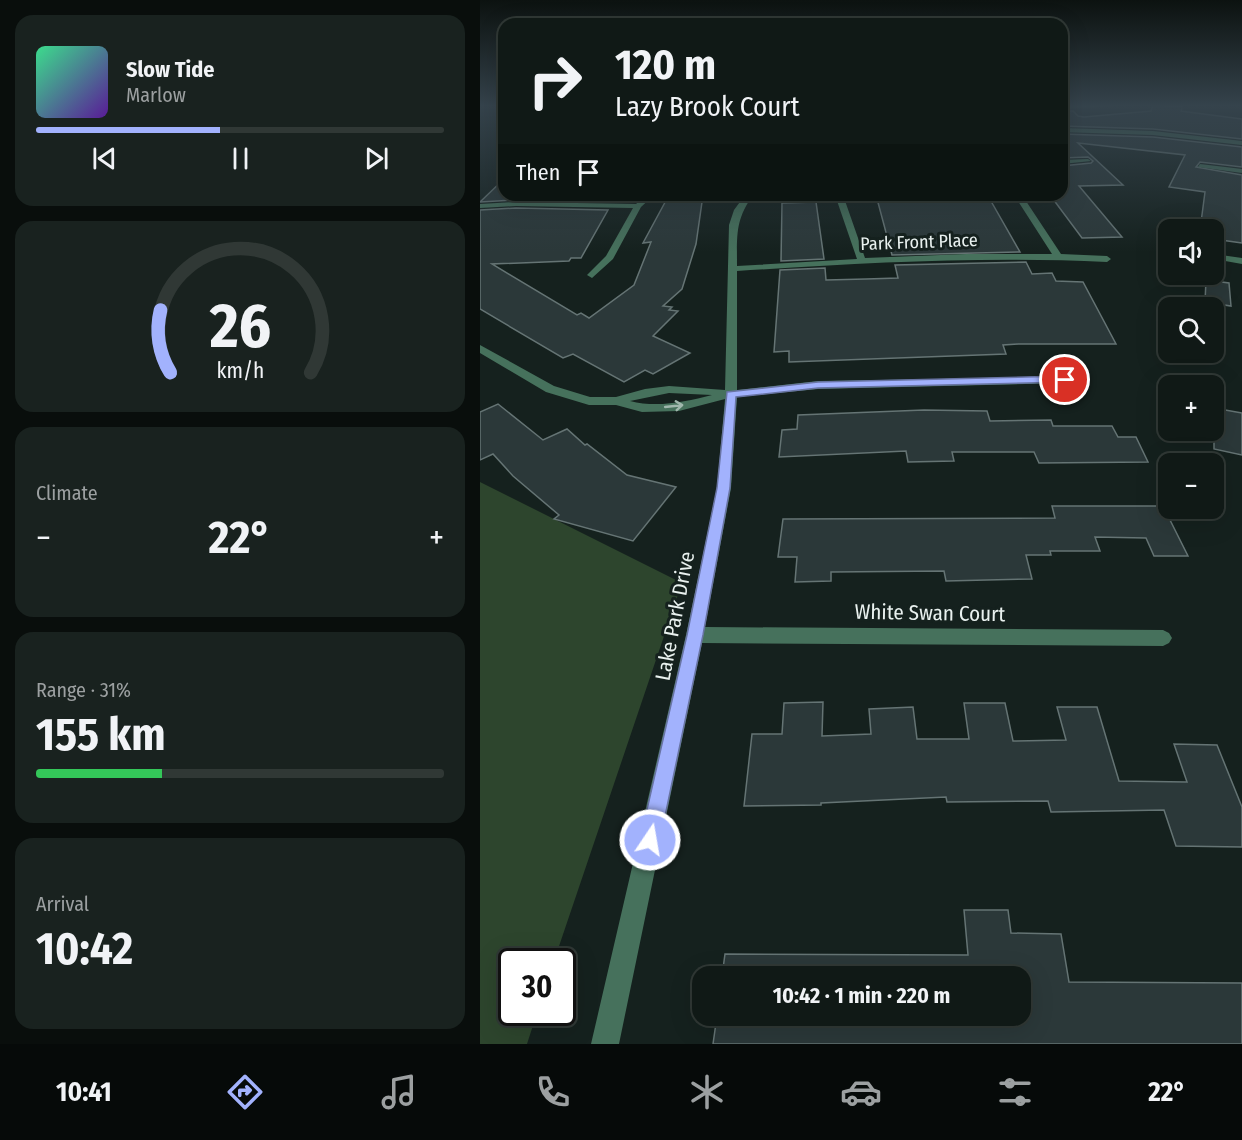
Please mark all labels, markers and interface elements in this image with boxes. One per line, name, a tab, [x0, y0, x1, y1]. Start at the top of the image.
text: 120 m	[615, 40, 716, 90]
icon: right	[516, 42, 594, 120]
text: Slow Tide	[126, 56, 214, 83]
text: Marlow	[126, 83, 186, 107]
text: Lazy Brook Court	[615, 91, 800, 123]
icon: previous	[88, 142, 121, 175]
icon: pause	[224, 142, 257, 175]
icon: next	[360, 142, 393, 175]
icon: arrive	[572, 156, 605, 189]
text: Then	[516, 159, 560, 186]
map controls	[1158, 219, 1224, 519]
button: sound	[1158, 219, 1224, 285]
street label: Park Front Place	[860, 229, 978, 255]
text: 26	[208, 289, 271, 364]
button: search	[1158, 297, 1224, 363]
pin	[1039, 354, 1090, 405]
text: km/h	[216, 359, 264, 385]
icon: arrive	[1048, 363, 1081, 396]
button: +	[1158, 375, 1224, 441]
one-way arrow	[663, 400, 683, 411]
button: −	[1158, 453, 1224, 519]
text: Climate	[36, 481, 98, 505]
text: 22°	[209, 511, 271, 565]
text: −	[36, 518, 51, 558]
text: +	[429, 518, 444, 558]
street label: Lake Park Drive	[650, 549, 700, 683]
street label: White Swan Court	[854, 599, 1006, 627]
text: Range · 31%	[36, 678, 131, 702]
text: 155 km	[36, 708, 166, 762]
position arrow	[618, 808, 682, 872]
text: Arrival	[36, 892, 89, 916]
text: 10:42	[36, 922, 133, 976]
speed limit sign: 30	[498, 948, 576, 1026]
text: 10:42 · 1 min · 220 m	[773, 982, 950, 1009]
icon: directions	[224, 1071, 266, 1113]
icon: music	[378, 1071, 420, 1113]
icon: phone	[532, 1071, 574, 1113]
icon: climate	[686, 1071, 728, 1113]
icon: car	[840, 1071, 882, 1113]
icon: filters	[994, 1071, 1036, 1113]
text: 10:41	[56, 1076, 112, 1108]
text: 22°	[1148, 1076, 1186, 1108]

